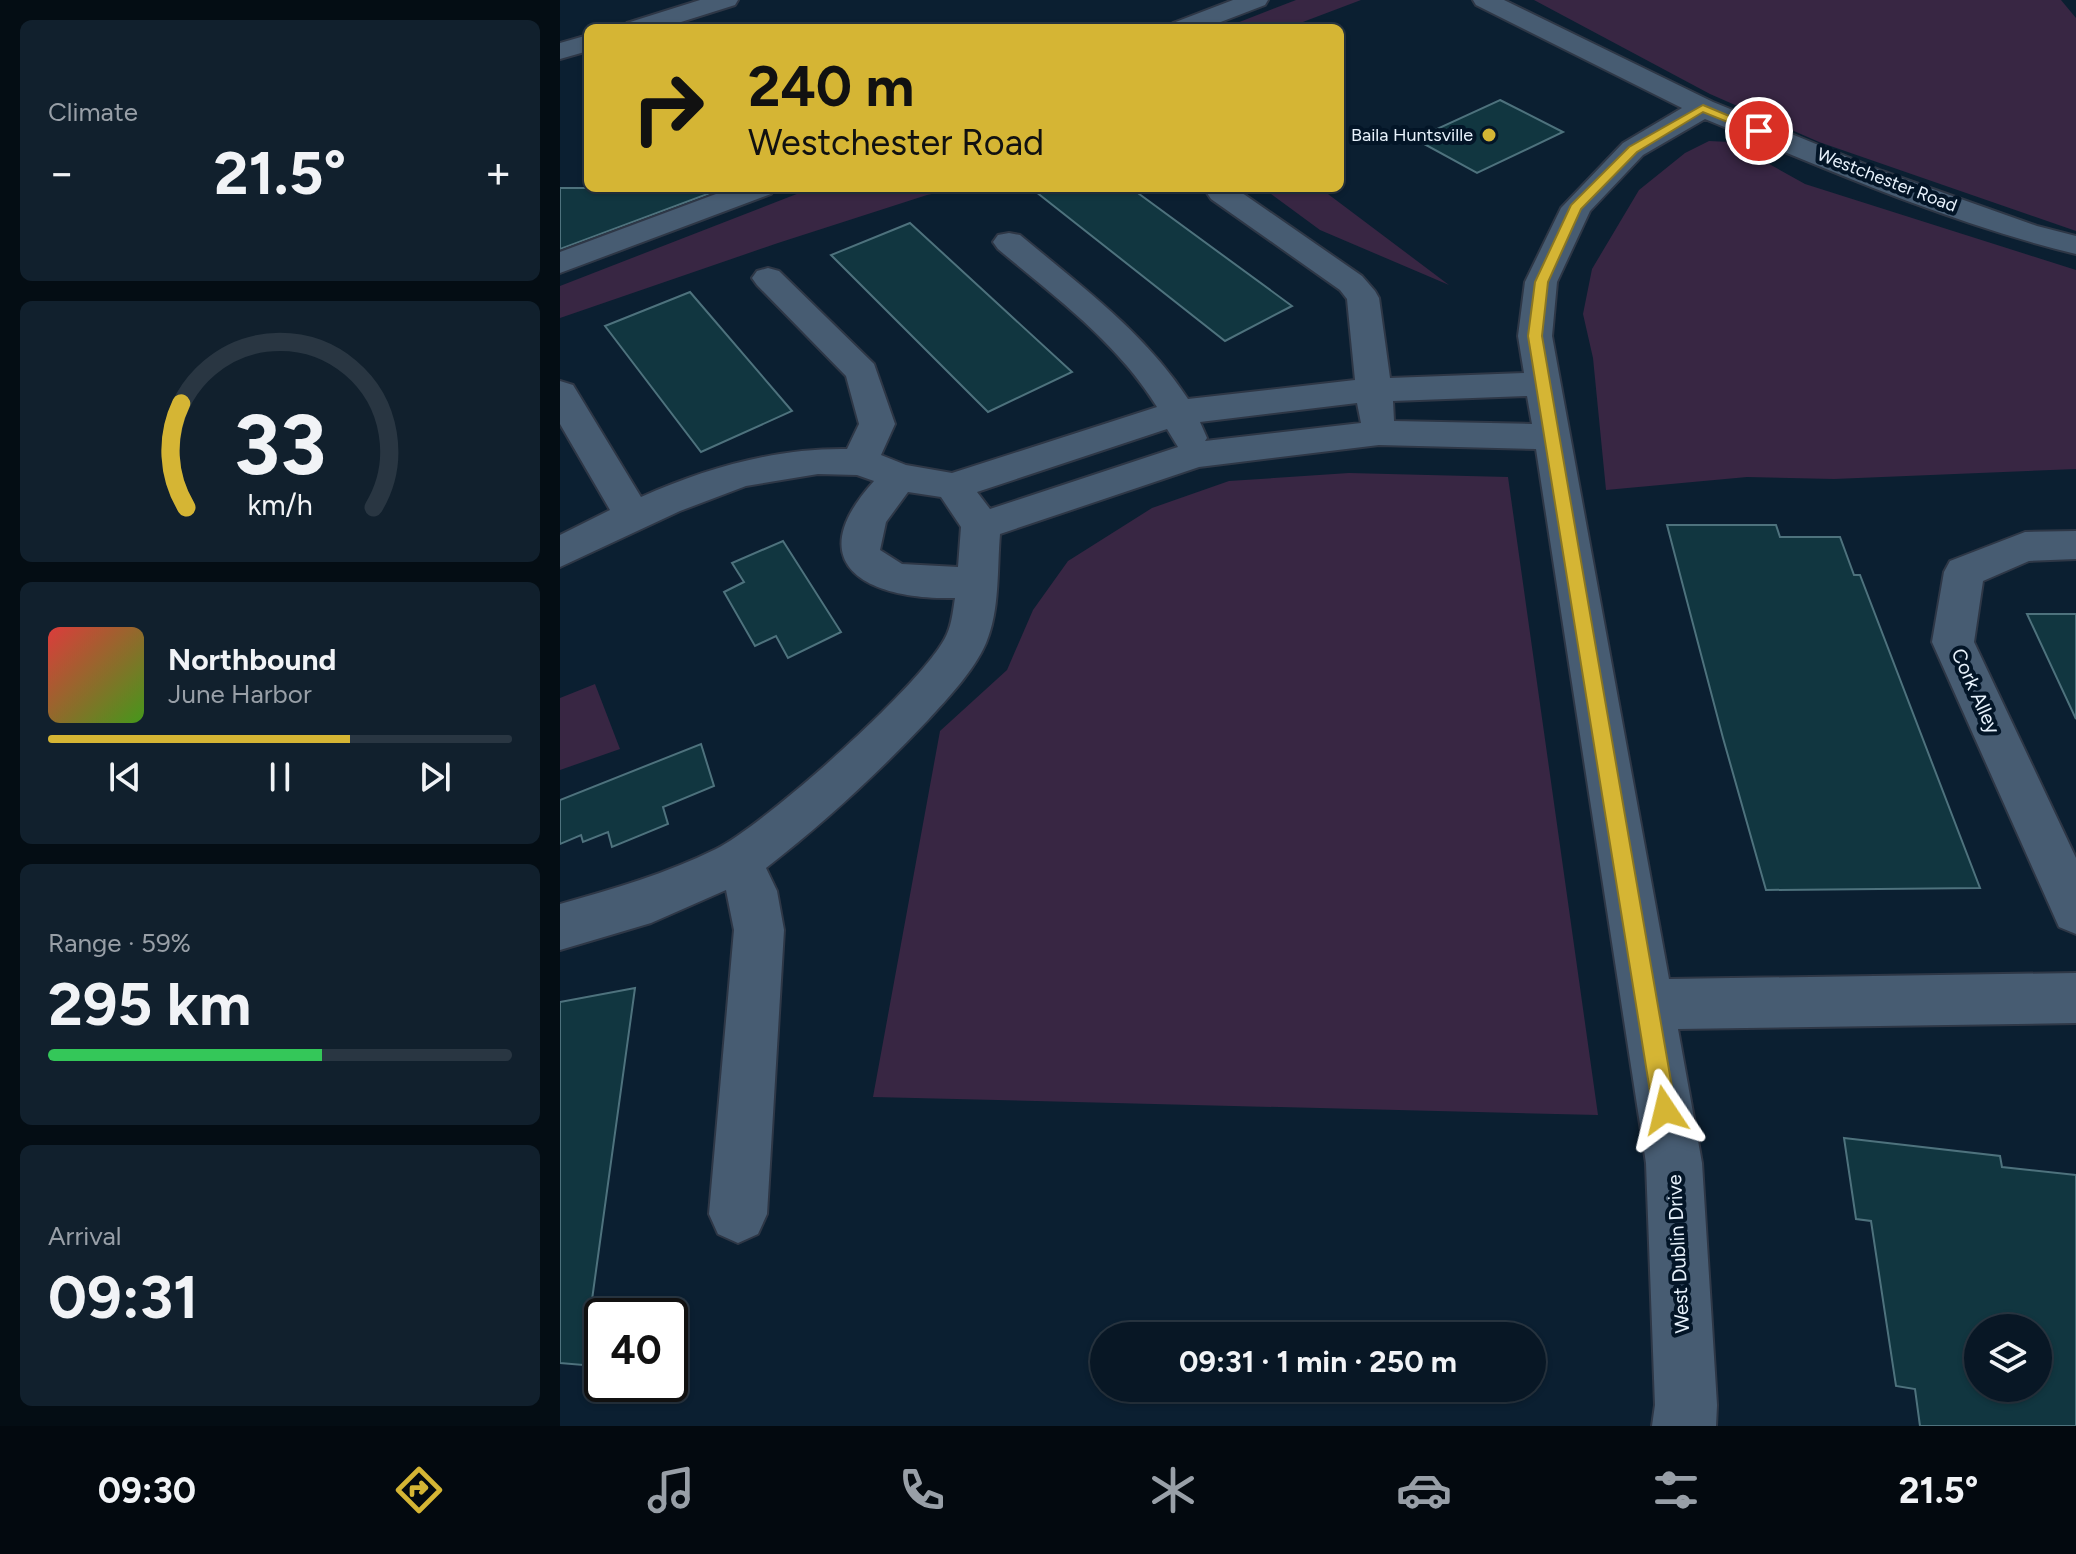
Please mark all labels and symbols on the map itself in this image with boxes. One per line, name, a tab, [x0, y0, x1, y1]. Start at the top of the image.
pin	[1725, 97, 1793, 165]
place label: Baila Huntsville	[1351, 124, 1473, 146]
marker: Baila Huntsville	[1480, 126, 1498, 144]
street label: Westchester Road	[1814, 143, 1960, 217]
street label: Cork Alley	[1947, 645, 2006, 738]
position arrow	[1623, 1068, 1707, 1152]
street label: West Dublin Drive	[1662, 1174, 1694, 1334]
speed limit sign: 40	[584, 1298, 688, 1402]

